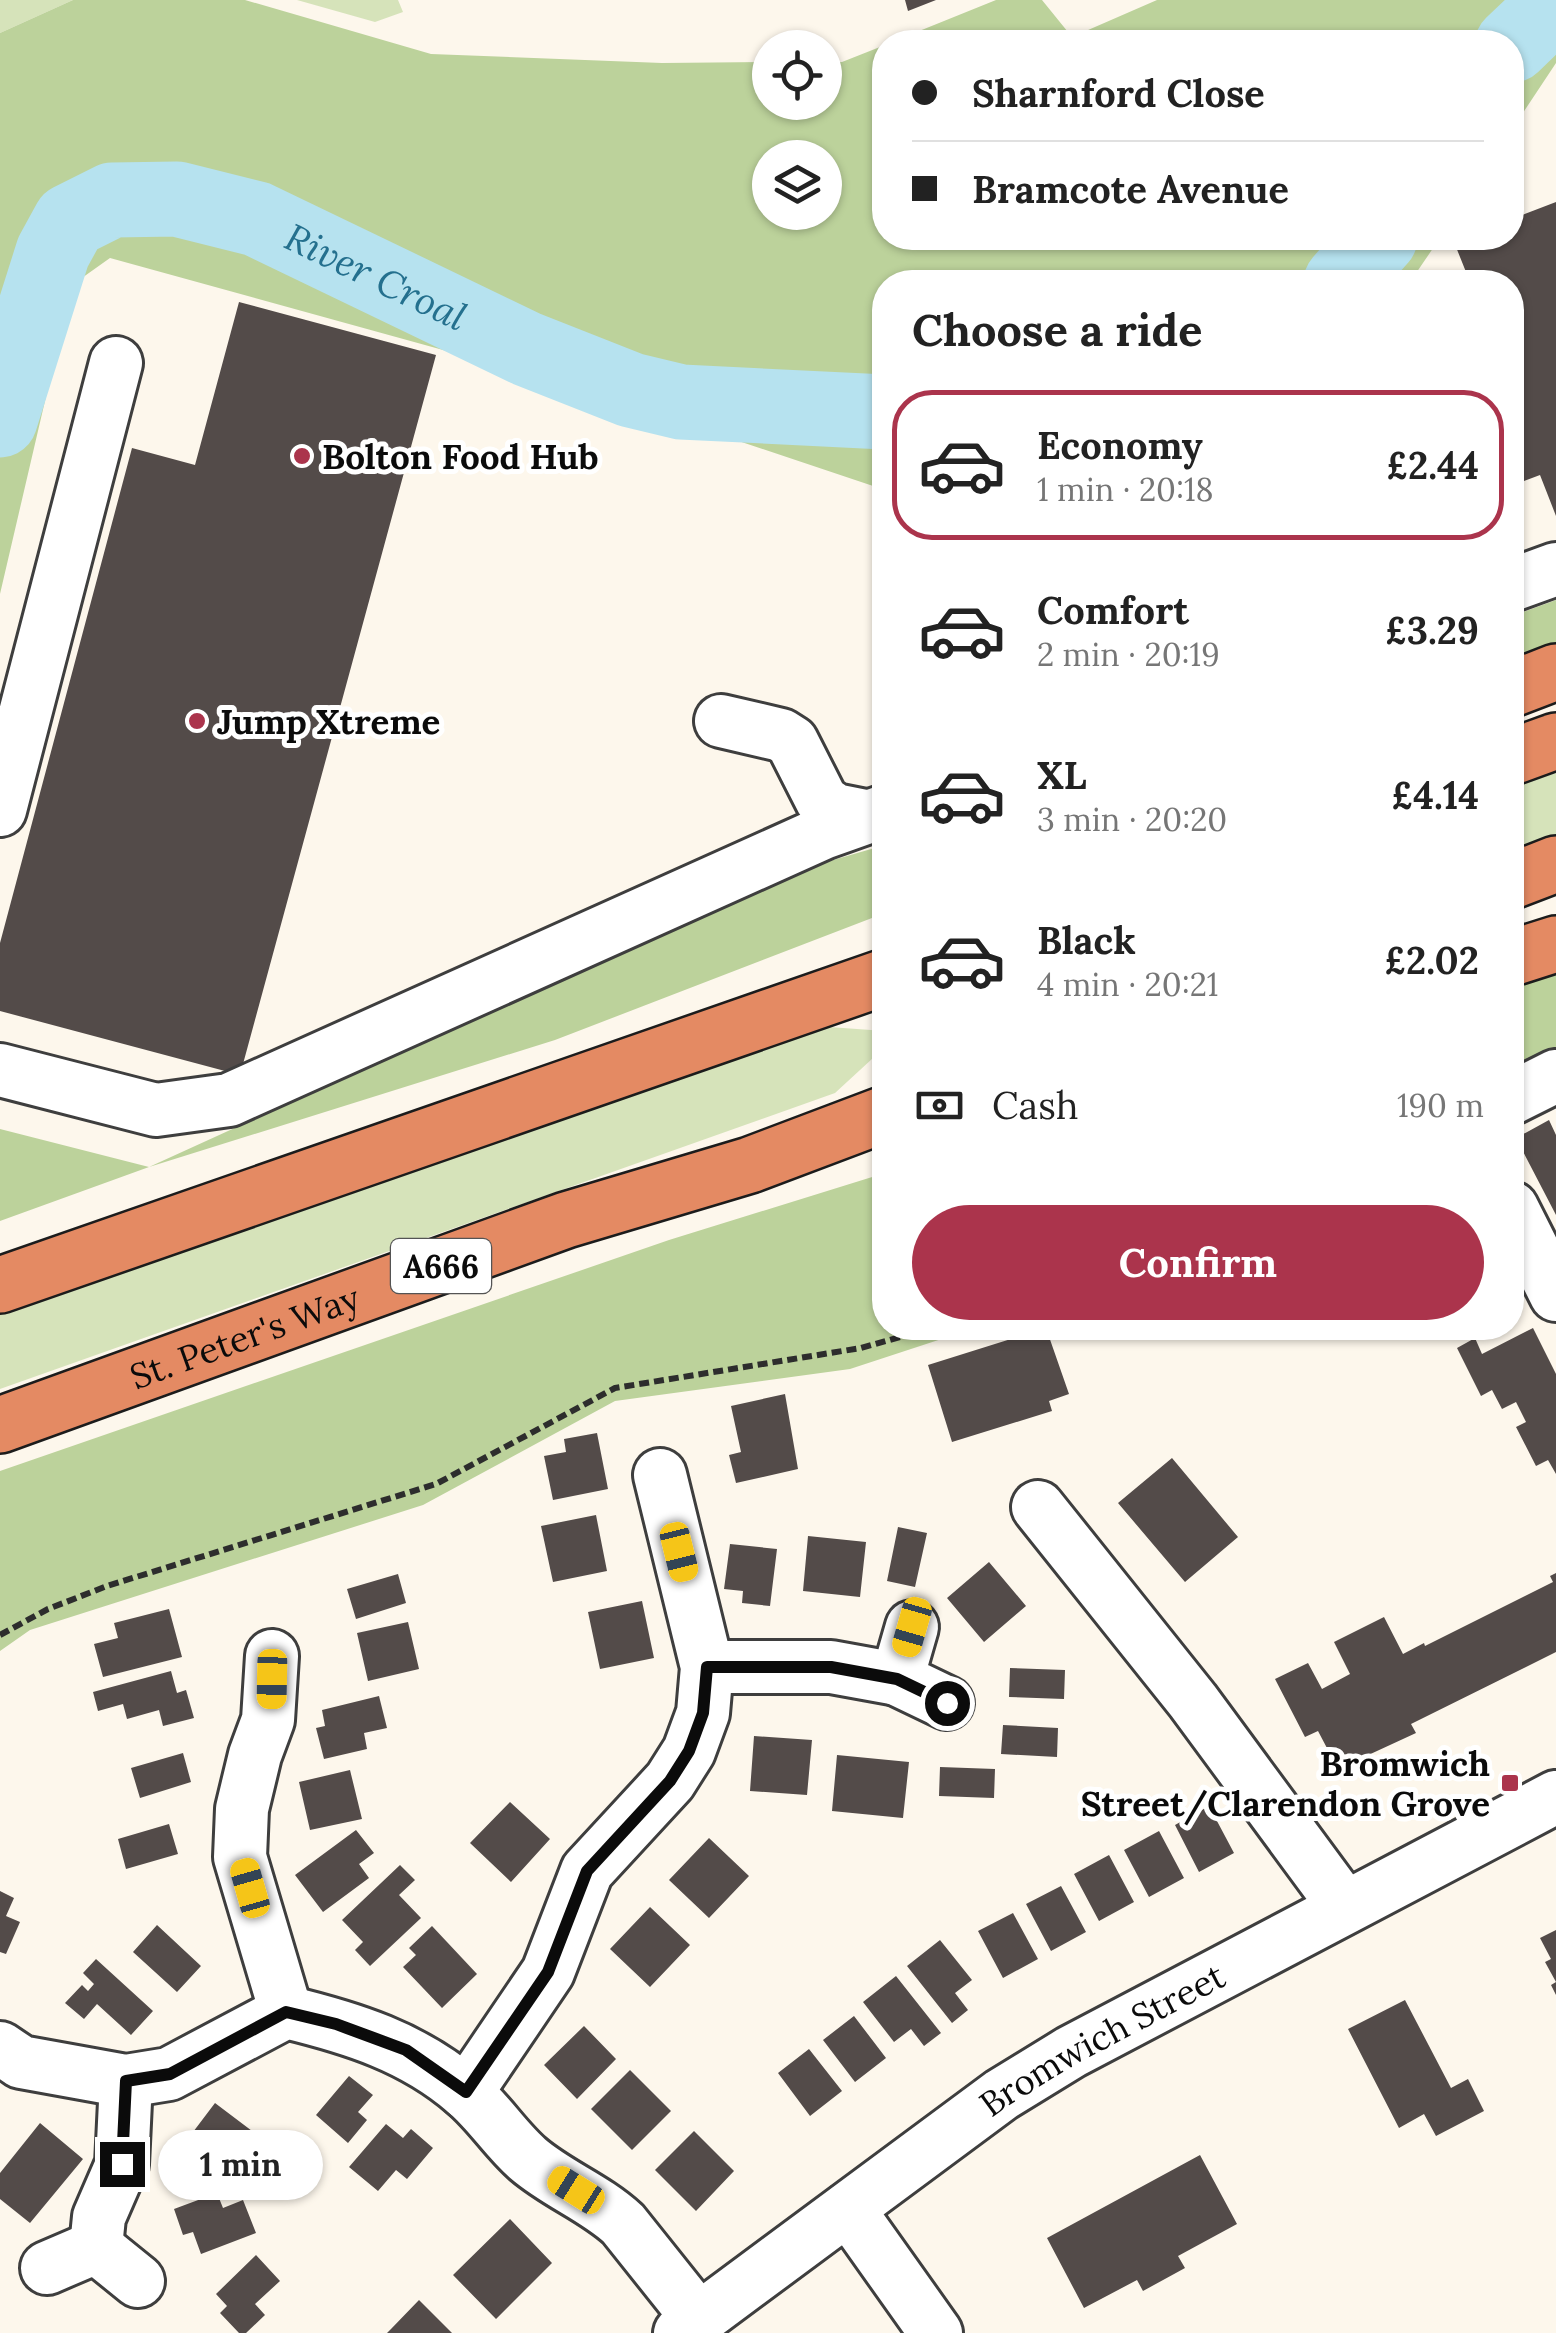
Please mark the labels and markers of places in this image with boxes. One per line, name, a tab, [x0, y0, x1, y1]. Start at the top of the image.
place label: Bolton Food Hub	[322, 434, 599, 479]
marker: Bolton Food Hub	[291, 445, 313, 467]
place label: Jump Xtreme	[217, 699, 440, 744]
marker: Jump Xtreme	[186, 710, 208, 732]
place label: Bromwich Street/Clarendon Grove	[1081, 1741, 1490, 1826]
marker: Bromwich Street/Clarendon Grove	[1499, 1772, 1521, 1794]

